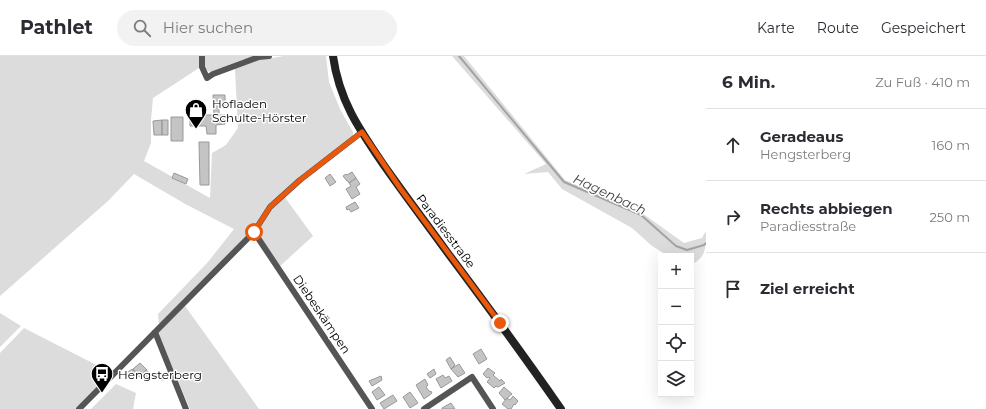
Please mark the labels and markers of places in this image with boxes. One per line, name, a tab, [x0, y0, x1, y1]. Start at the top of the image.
place label: Hofladen Schulte-Hörster	[212, 96, 307, 125]
shop icon: Hofladen Schulte-Hörster	[183, 97, 209, 130]
bus stop icon: Hengsterberg	[89, 361, 115, 394]
place label: Hengsterberg	[118, 367, 202, 382]

